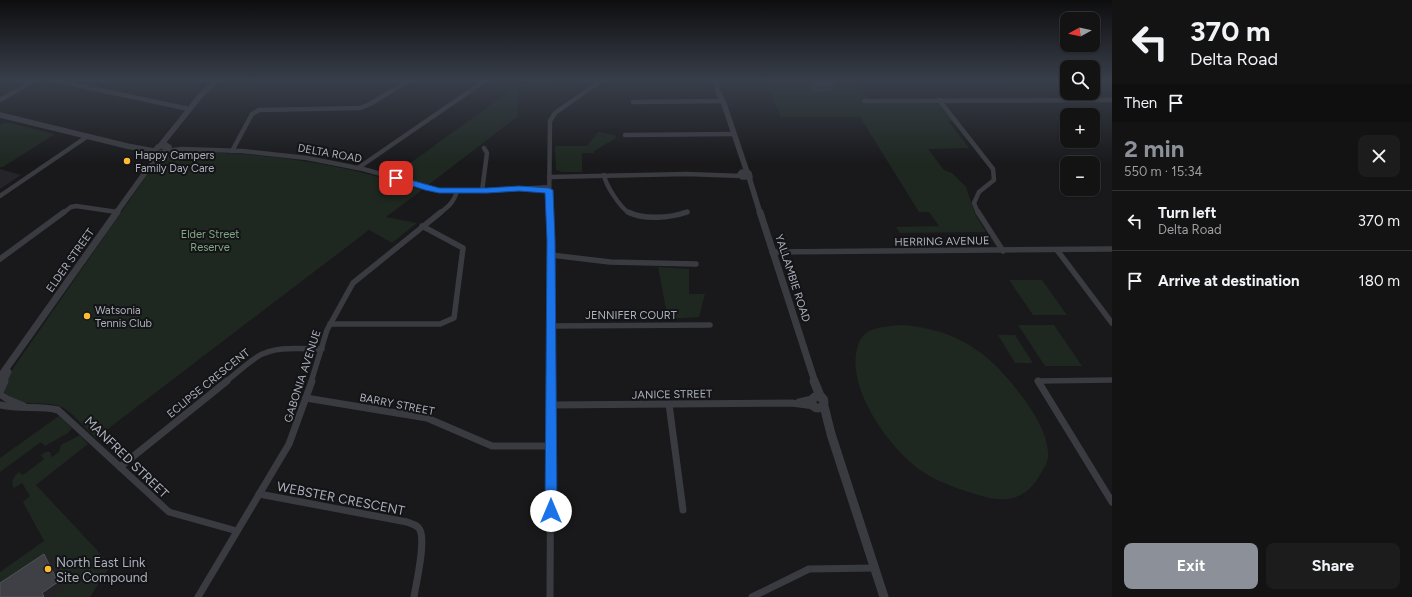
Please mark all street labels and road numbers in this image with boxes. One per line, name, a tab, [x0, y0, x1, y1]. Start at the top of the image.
street label: DELTA ROAD	[297, 141, 363, 166]
street label: ELDER STREET	[44, 226, 97, 295]
street label: YALLAMBIE ROAD	[772, 233, 813, 324]
street label: HERRING AVENUE	[894, 234, 990, 249]
street label: JENNIFER COURT	[585, 309, 677, 322]
street label: GABONIA AVENUE	[281, 328, 324, 424]
street label: ECLIPSE CRESCENT	[164, 346, 252, 421]
street label: JANICE STREET	[632, 387, 712, 402]
street label: BARRY STREET	[358, 391, 436, 418]
street label: MANFRED STREET	[82, 413, 172, 502]
street label: WEBSTER CRESCENT	[276, 479, 407, 518]

